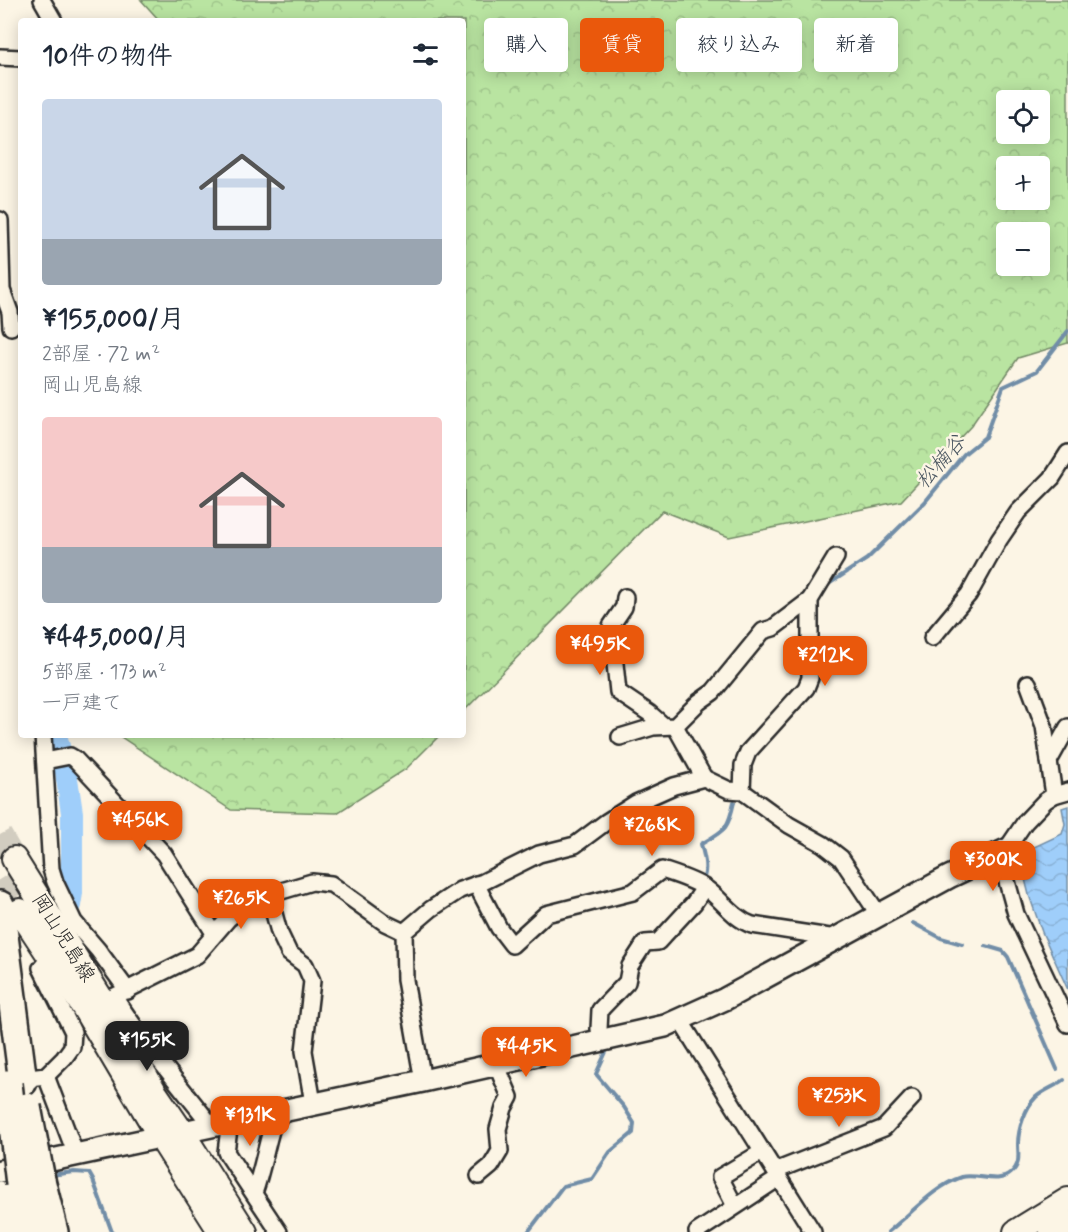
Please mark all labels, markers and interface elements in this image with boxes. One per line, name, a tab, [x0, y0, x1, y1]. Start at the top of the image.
chip: 購入	[484, 18, 568, 72]
chip: 賃貸	[580, 18, 664, 72]
chip: 絞り込み	[676, 18, 802, 72]
chip: 新着	[814, 18, 898, 72]
icon: filters	[409, 38, 442, 71]
text: 10件の物件	[42, 40, 173, 74]
map controls	[996, 90, 1050, 276]
button: locate	[996, 90, 1050, 144]
icon: home	[188, 138, 296, 246]
button: +	[996, 156, 1050, 210]
button: −	[996, 222, 1050, 276]
text: ¥155,000/月	[42, 303, 185, 337]
text: 2部屋 · 72 m²	[42, 341, 160, 368]
text: 岡山児島線	[42, 372, 142, 399]
water label: 松楠谷	[910, 428, 973, 495]
icon: home	[188, 456, 296, 564]
text: ¥445,000/月	[42, 621, 190, 655]
pin: ¥495K	[558, 625, 642, 676]
text: ¥495K	[570, 631, 630, 658]
pin: ¥212K	[783, 636, 867, 687]
text: ¥212K	[797, 642, 853, 669]
text: 5部屋 · 173 m²	[42, 659, 167, 686]
text: 一戸建て	[42, 690, 122, 717]
pin: ¥456K	[98, 801, 182, 852]
pin: ¥268K	[610, 806, 694, 857]
text: ¥456K	[111, 807, 169, 834]
text: ¥268K	[623, 812, 681, 839]
pin: ¥300K	[951, 841, 1035, 892]
text: ¥300K	[964, 847, 1022, 874]
pin: ¥265K	[199, 879, 283, 930]
text: ¥265K	[212, 885, 270, 912]
street label: 岡山児島線	[25, 888, 101, 988]
pin: ¥155K	[105, 1021, 189, 1072]
text: ¥155K	[119, 1027, 175, 1054]
pin: ¥445K	[484, 1027, 568, 1078]
text: ¥445K	[496, 1033, 556, 1060]
pin: ¥253K	[797, 1077, 881, 1128]
text: ¥253K	[812, 1083, 866, 1110]
pin: ¥131K	[208, 1096, 292, 1147]
text: ¥131K	[225, 1102, 275, 1129]

